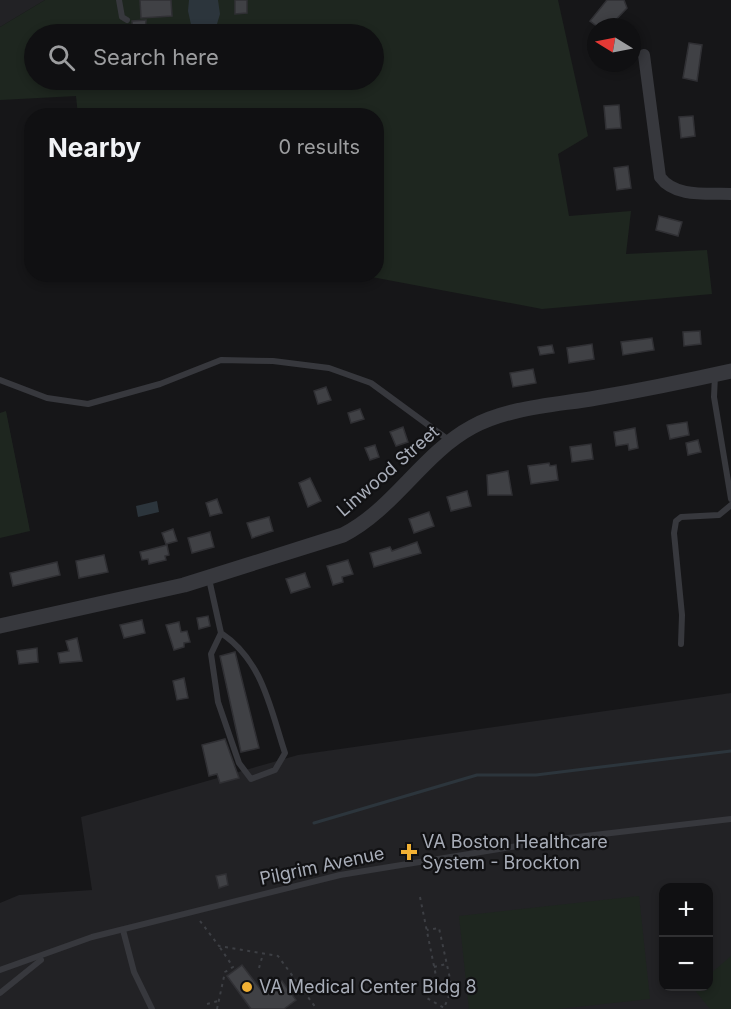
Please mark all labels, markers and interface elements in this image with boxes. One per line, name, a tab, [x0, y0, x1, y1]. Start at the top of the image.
north arrow	[587, 18, 641, 72]
search box	[24, 24, 384, 90]
icon: search	[45, 41, 78, 74]
text: Search here	[93, 44, 219, 70]
text: Nearby	[48, 132, 141, 163]
text: 0 results	[278, 135, 360, 159]
street label: Linwood Street	[332, 421, 443, 521]
place label: VA Boston Healthcare System - Brockton	[422, 831, 608, 873]
street label: Pilgrim Avenue	[258, 842, 386, 889]
marker: VA Boston Healthcare System - Brockton	[400, 843, 418, 861]
map controls	[659, 883, 713, 991]
button: +	[659, 883, 713, 937]
button: −	[659, 937, 713, 991]
place label: VA Medical Center Bldg 8	[259, 976, 477, 997]
marker: VA Medical Center Bldg 8	[240, 980, 254, 994]

